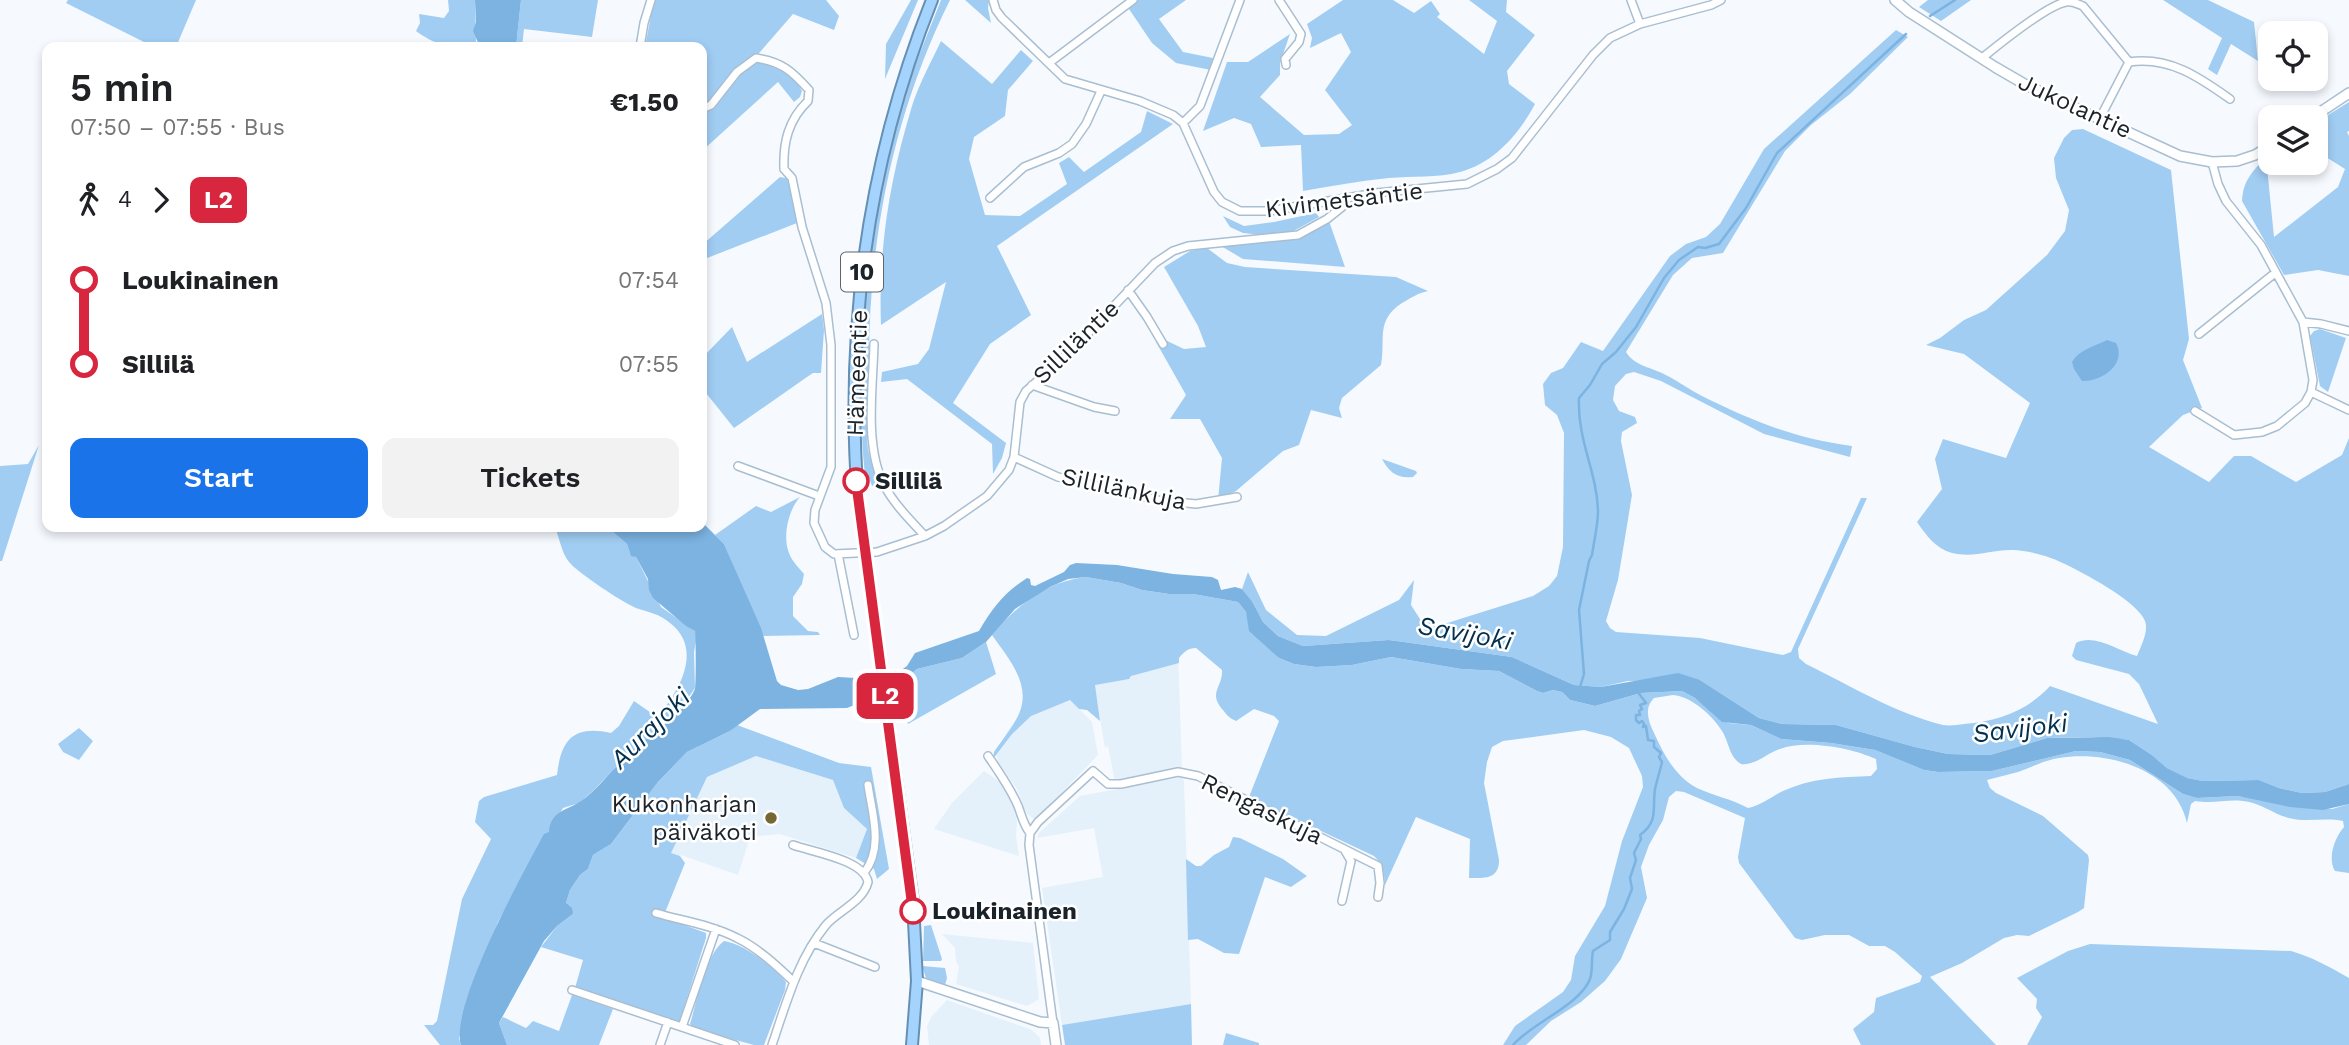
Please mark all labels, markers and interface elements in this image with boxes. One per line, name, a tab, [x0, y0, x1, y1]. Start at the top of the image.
map controls	[2258, 21, 2328, 175]
button: locate	[2258, 21, 2328, 91]
text: 5 min	[70, 66, 174, 110]
street label: Jukolantie	[2014, 68, 2136, 144]
text: €1.50	[610, 87, 679, 117]
button: layers	[2258, 105, 2328, 175]
text: 07:50 – 07:55 · Bus	[70, 114, 285, 141]
street label: Kivimetsäntie	[1264, 176, 1424, 224]
icon: walk	[70, 181, 108, 219]
icon: forward	[142, 181, 180, 219]
text: 4	[118, 186, 132, 213]
text: L2	[204, 186, 233, 214]
road number: 10	[841, 252, 883, 292]
text: Loukinainen	[122, 265, 279, 295]
text: 07:54	[618, 267, 679, 294]
street label: Silliläntie	[1027, 294, 1125, 390]
street label: Hämeentie	[841, 309, 873, 437]
text: Sillilä	[122, 349, 195, 379]
text: 07:55	[619, 351, 679, 378]
button: Start	[70, 438, 368, 518]
button: Tickets	[382, 438, 679, 518]
street label: Sillilänkuja	[1059, 462, 1189, 516]
place label: Sillilä	[875, 467, 942, 495]
marker: Sillilä	[843, 468, 869, 494]
water label: Savijoki	[1416, 610, 1516, 656]
line badge: L2	[854, 673, 917, 719]
water label: Aurajoki	[603, 681, 697, 775]
text: L2	[871, 682, 899, 710]
water label: Savijoki	[1971, 707, 2070, 749]
street label: Rengaskuja	[1197, 768, 1327, 850]
place label: Kukonharjan päiväkoti	[612, 790, 757, 846]
marker: Kukonharjan päiväkoti	[763, 810, 779, 826]
place label: Loukinainen	[932, 897, 1077, 925]
marker: Loukinainen	[900, 898, 926, 924]

